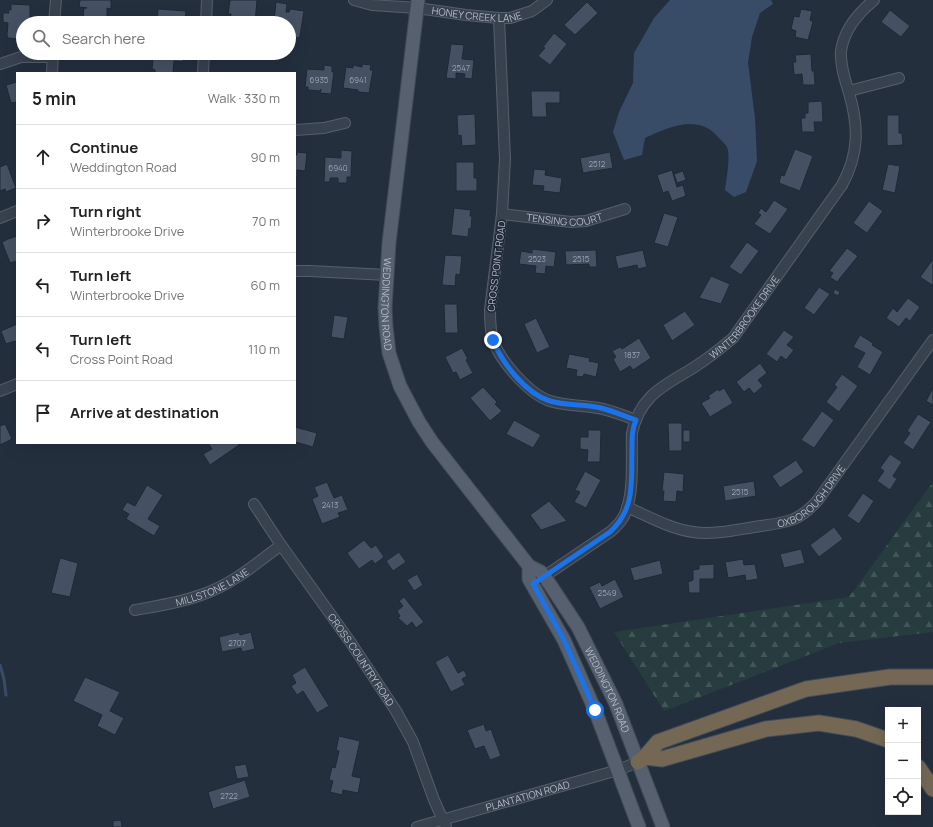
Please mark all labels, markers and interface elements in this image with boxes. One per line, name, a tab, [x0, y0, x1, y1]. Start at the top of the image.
street label: HONEY CREEK LANE	[431, 3, 524, 25]
search box	[16, 16, 296, 60]
icon: search	[30, 27, 52, 49]
text: Search here	[62, 28, 145, 49]
house number: 2547	[452, 62, 470, 73]
house number: 6935	[310, 74, 329, 85]
house number: 6941	[349, 74, 367, 85]
text: 5 min	[32, 87, 76, 110]
text: Walk · 330 m	[208, 89, 280, 107]
text: Continue	[70, 137, 138, 158]
icon: ahead	[32, 146, 54, 168]
text: 90 m	[250, 148, 280, 166]
text: Weddington Road	[70, 158, 177, 176]
house number: 2512	[589, 158, 606, 169]
house number: 6940	[328, 162, 348, 173]
text: Turn right	[70, 201, 141, 222]
street label: TENSING COURT	[526, 209, 604, 229]
icon: right	[32, 210, 54, 232]
text: 70 m	[252, 212, 280, 230]
street label: CROSS POINT ROAD	[483, 219, 509, 312]
text: Winterbrooke Drive	[70, 222, 184, 240]
house number: 2523	[528, 253, 546, 264]
house number: 2515	[573, 253, 590, 264]
street label: WEDDINGTON ROAD	[378, 257, 396, 352]
text: Turn left	[70, 265, 132, 286]
street label: WINTERBROOKE DRIVE	[706, 272, 783, 362]
icon: left	[32, 274, 54, 296]
text: 60 m	[250, 276, 280, 294]
text: Winterbrooke Drive	[70, 286, 184, 304]
text: Turn left	[70, 329, 132, 350]
route end	[484, 331, 502, 349]
icon: left	[32, 338, 54, 360]
text: 110 m	[248, 340, 280, 358]
house number: 1837	[624, 349, 640, 360]
text: Cross Point Road	[70, 350, 173, 368]
icon: arrive	[32, 402, 54, 424]
text: Arrive at destination	[70, 402, 219, 423]
street label: OXBOROUGH DRIVE	[776, 462, 848, 530]
house number: 2515	[732, 486, 749, 497]
house number: 2413	[322, 499, 338, 510]
street label: MILLSTONE LANE	[174, 564, 252, 609]
house number: 2549	[598, 587, 616, 598]
street label: CROSS COUNTRY ROAD	[325, 610, 398, 709]
house number: 2707	[228, 637, 246, 648]
street label: WEDDINGTON ROAD	[582, 644, 633, 735]
route start	[586, 701, 604, 719]
map controls	[885, 707, 921, 815]
button: +	[885, 707, 921, 743]
button: −	[885, 743, 921, 779]
street label: PLANTATION ROAD	[484, 777, 572, 814]
button: locate	[885, 779, 921, 815]
house number: 2722	[220, 790, 238, 801]

